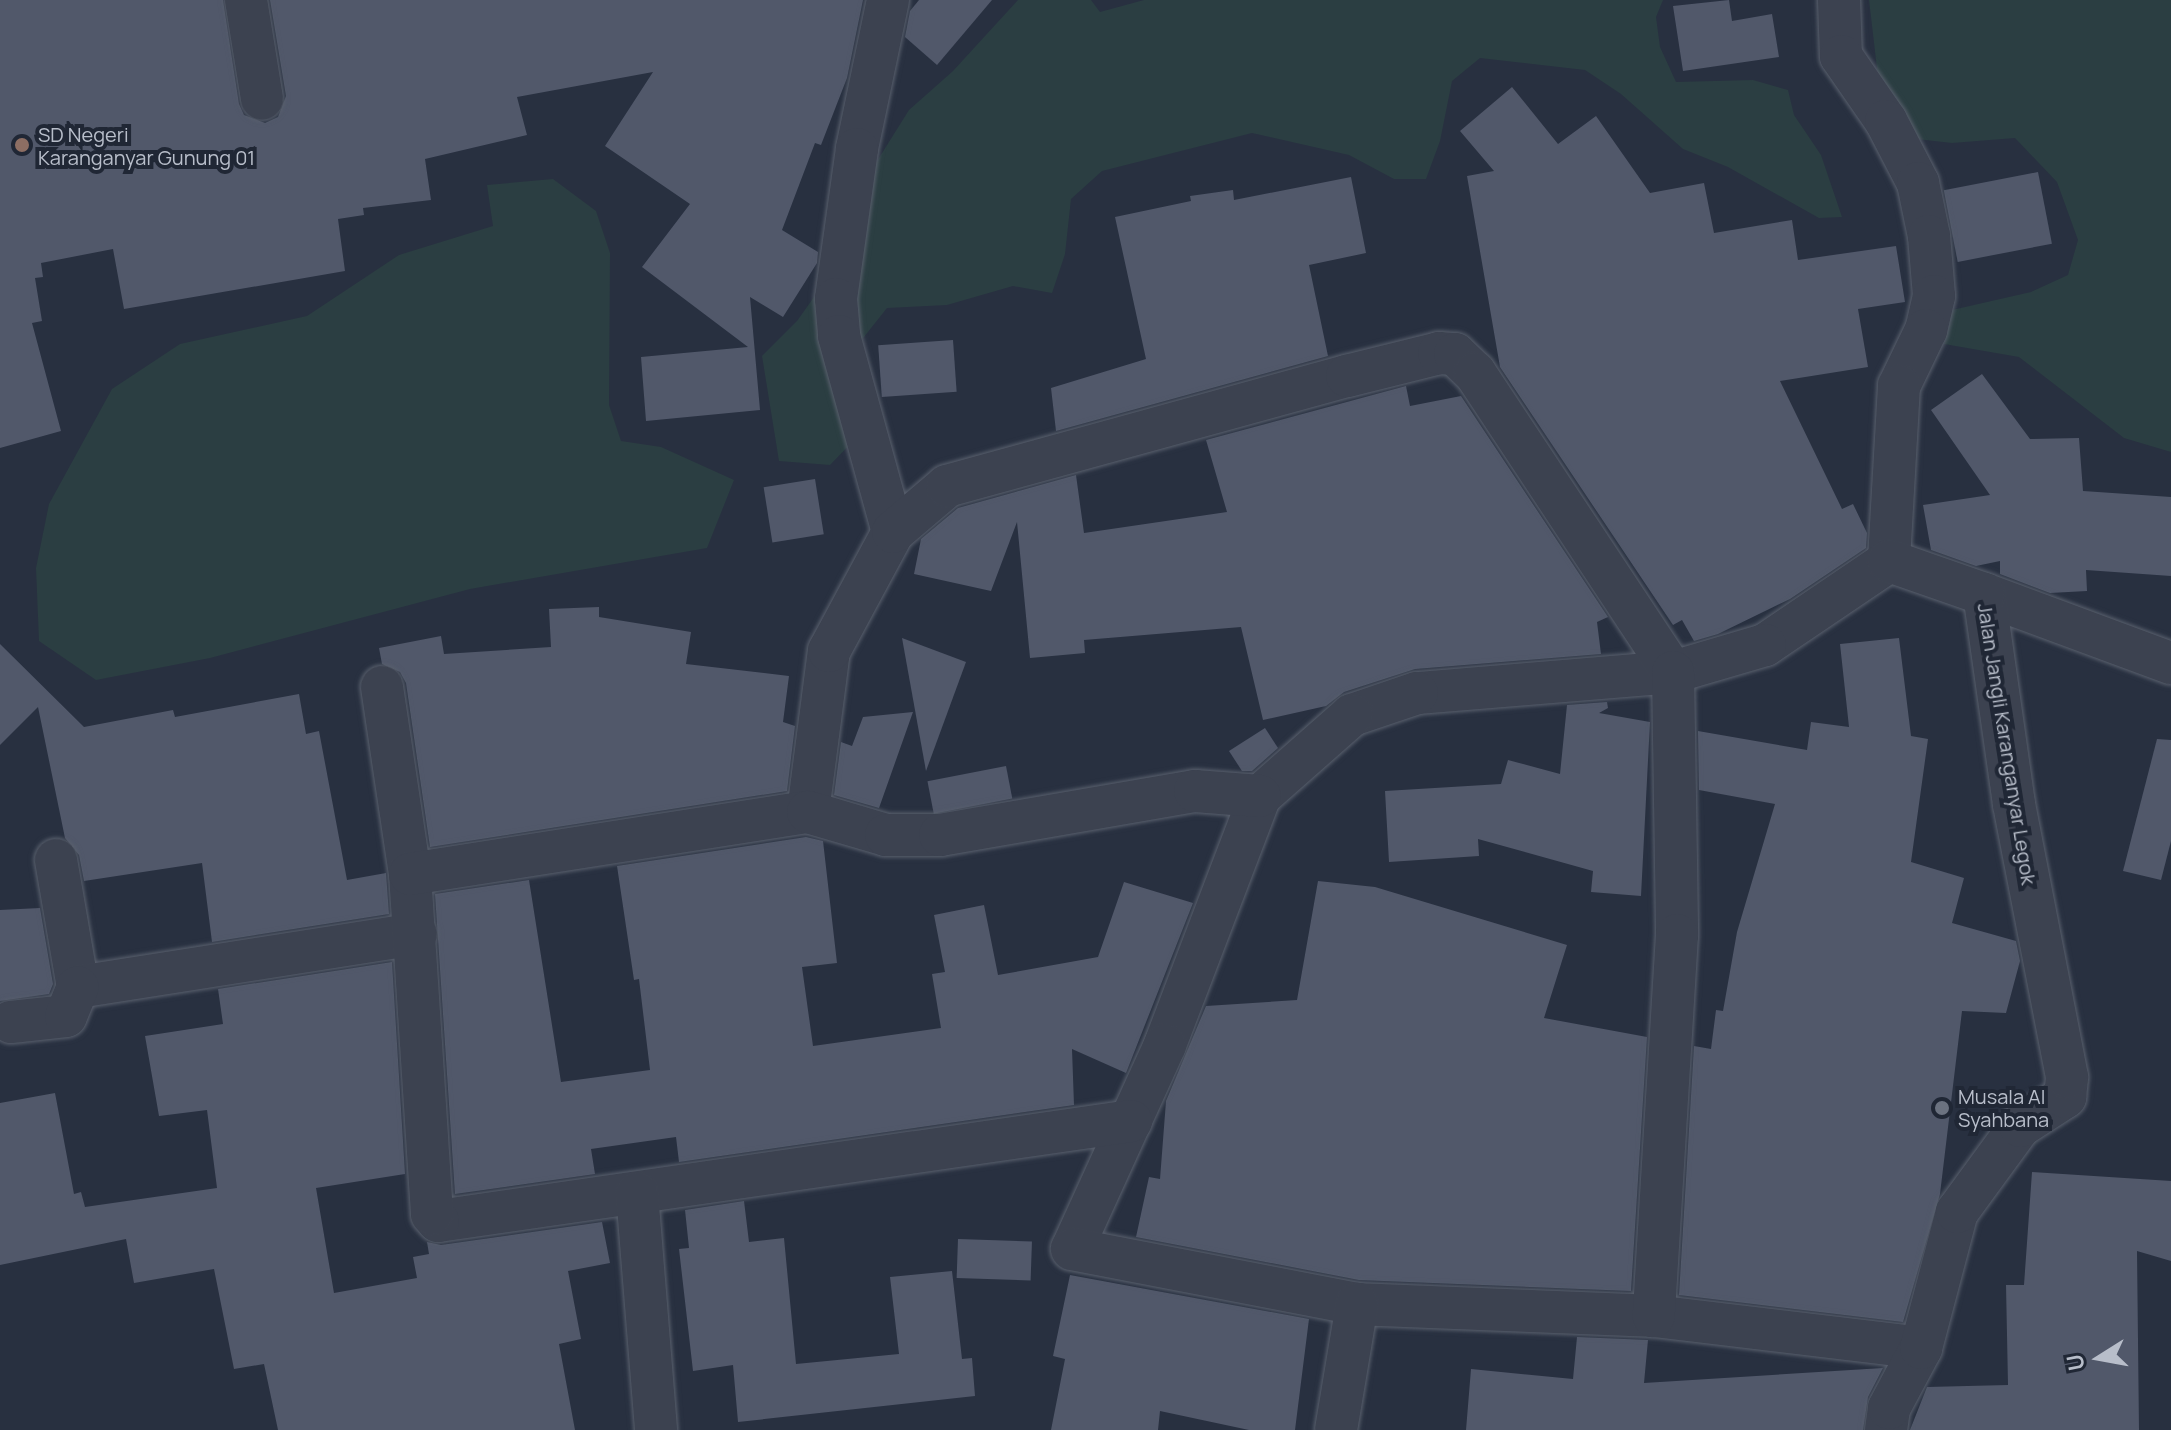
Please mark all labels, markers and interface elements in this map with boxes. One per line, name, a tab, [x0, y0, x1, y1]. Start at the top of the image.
place label: SD Negeri Karanganyar Gunung 01	[38, 122, 255, 169]
marker: SD Negeri Karanganyar Gunung 01	[13, 136, 31, 154]
street label: Jalan Jangli Karanganyar Legok	[1973, 602, 2041, 886]
place label: Musala Al Syahbana	[1958, 1084, 2049, 1131]
marker: Musala Al Syahbana	[1933, 1099, 1951, 1117]
north arrow	[2059, 1318, 2139, 1398]
text: U	[2059, 1352, 2092, 1373]

